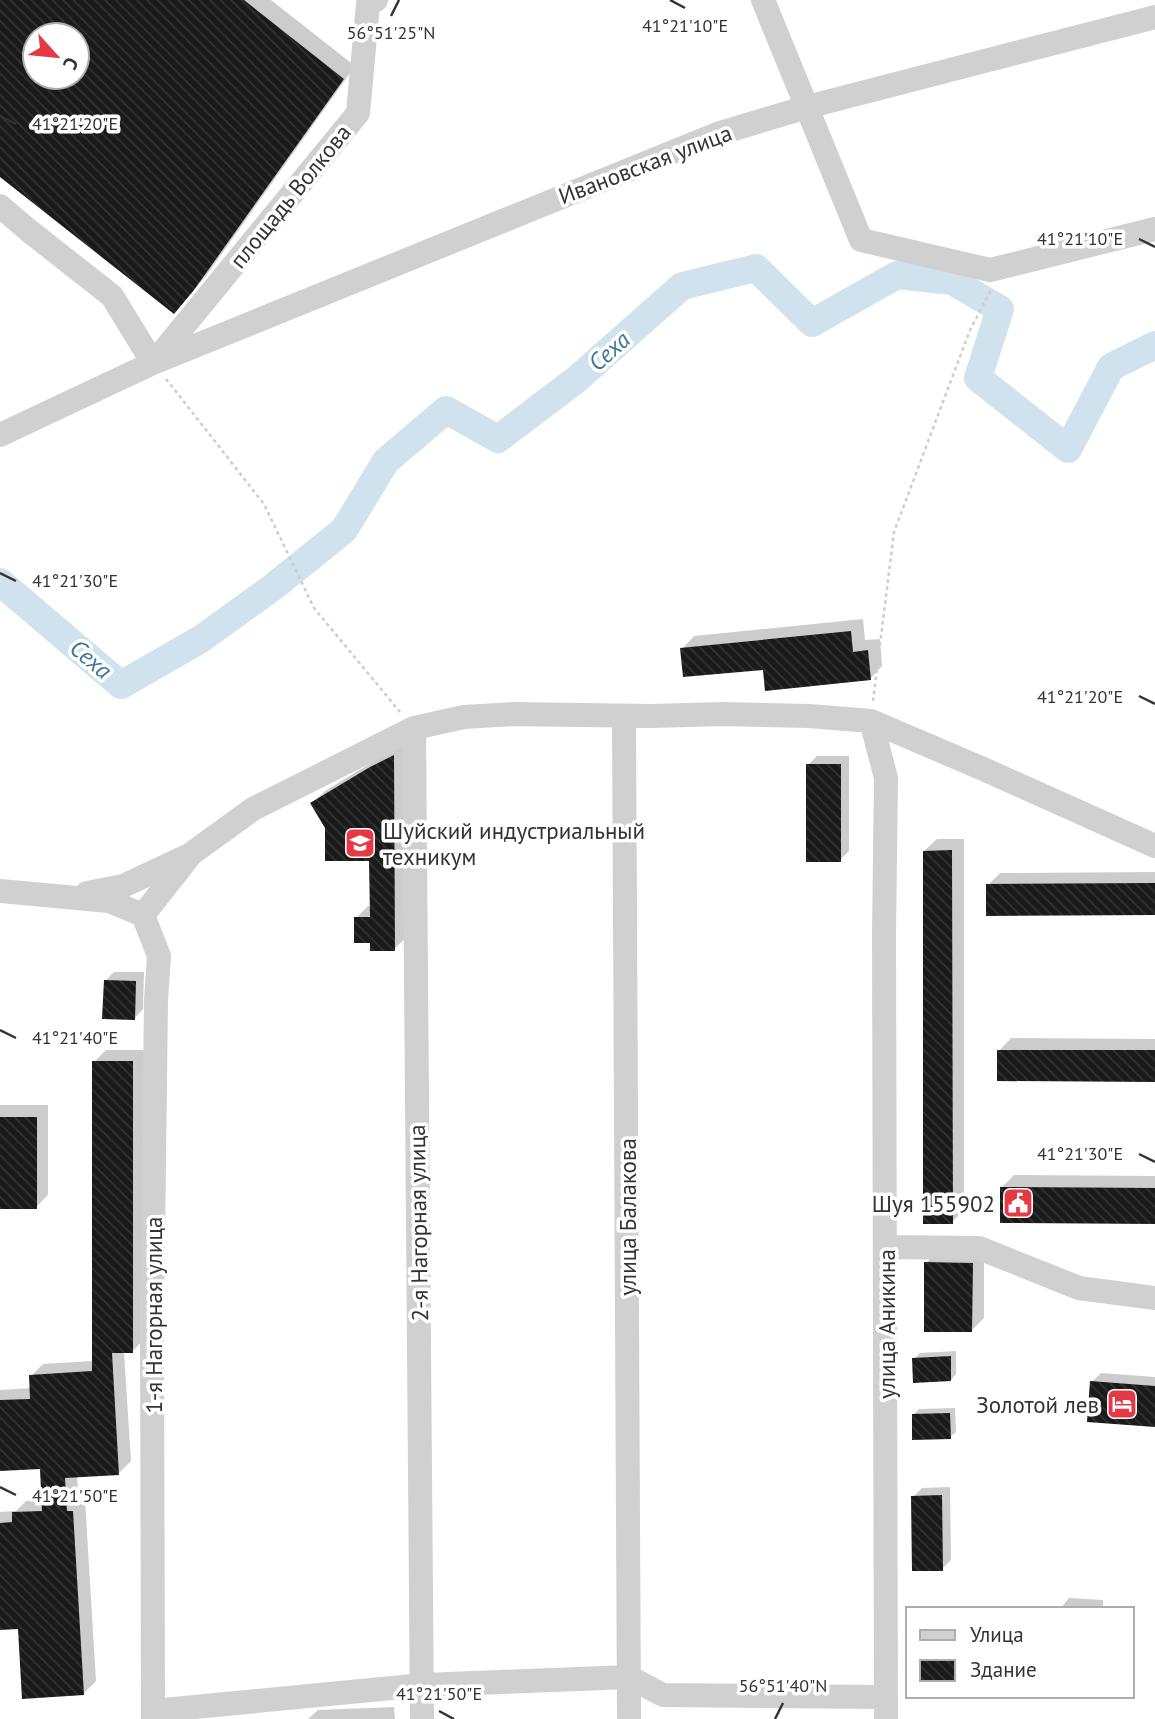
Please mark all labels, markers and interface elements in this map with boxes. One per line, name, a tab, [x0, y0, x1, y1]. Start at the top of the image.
text: 41°21'10"E	[642, 14, 728, 37]
north arrow	[21, 21, 91, 91]
text: 56°51'25"N	[347, 21, 435, 44]
text: С	[58, 54, 84, 74]
text: 41°21'20"E	[32, 112, 118, 135]
street label: площадь Волкова	[223, 118, 357, 274]
street label: Ивановская улица	[554, 118, 736, 210]
text: 41°21'10"E	[1037, 227, 1123, 250]
water label: Сеха	[582, 324, 637, 378]
text: 41°21'30"E	[32, 569, 118, 592]
water label: Сеха	[64, 632, 119, 686]
text: 41°21'20"E	[1037, 685, 1123, 708]
place label: Шуйский индустриальный техникум	[383, 816, 645, 871]
school or university icon: Шуйский индустриальный техникум	[343, 826, 377, 860]
text: 41°21'40"E	[32, 1026, 118, 1049]
street label: 2-я Нагорная улица	[402, 1124, 434, 1322]
street label: улица Балакова	[613, 1138, 642, 1296]
text: 41°21'30"E	[1037, 1142, 1123, 1165]
public building icon: Шуя 155902	[1001, 1186, 1035, 1220]
place label: Шуя 155902	[872, 1189, 995, 1218]
street label: 1-я Нагорная улица	[139, 1216, 168, 1414]
street label: улица Аникина	[872, 1249, 901, 1399]
hotel icon: Золотой лев	[1105, 1387, 1139, 1421]
place label: Золотой лев	[976, 1390, 1099, 1419]
text: 41°21'50"E	[32, 1484, 118, 1507]
legend	[906, 1607, 1134, 1698]
text: Улица	[970, 1621, 1024, 1648]
text: Здание	[970, 1656, 1037, 1683]
text: 56°51'40"N	[739, 1674, 827, 1697]
text: 41°21'50"E	[396, 1682, 482, 1705]

